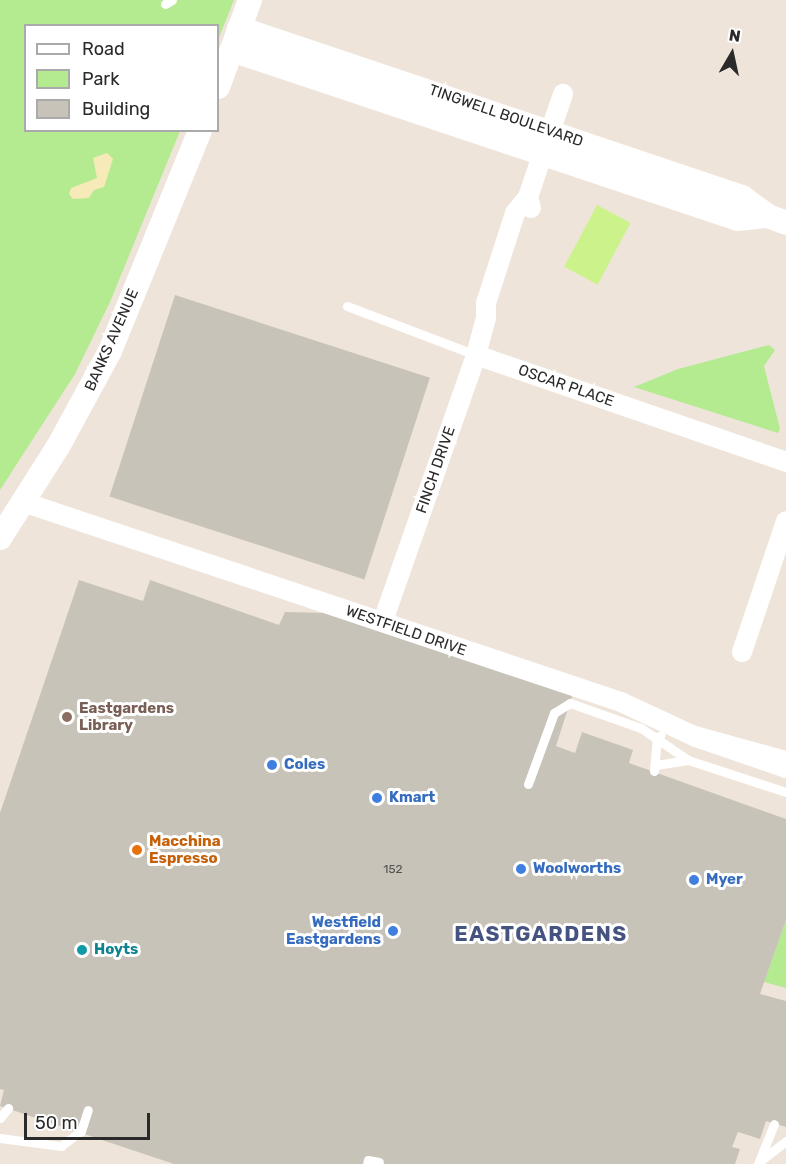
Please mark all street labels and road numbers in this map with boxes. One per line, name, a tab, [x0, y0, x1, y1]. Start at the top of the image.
street label: TINGWELL BOULEVARD	[426, 81, 586, 151]
street label: BANKS AVENUE	[81, 286, 143, 394]
street label: OSCAR PLACE	[516, 361, 616, 411]
street label: FINCH DRIVE	[413, 424, 459, 516]
street label: WESTFIELD DRIVE	[343, 602, 469, 660]

